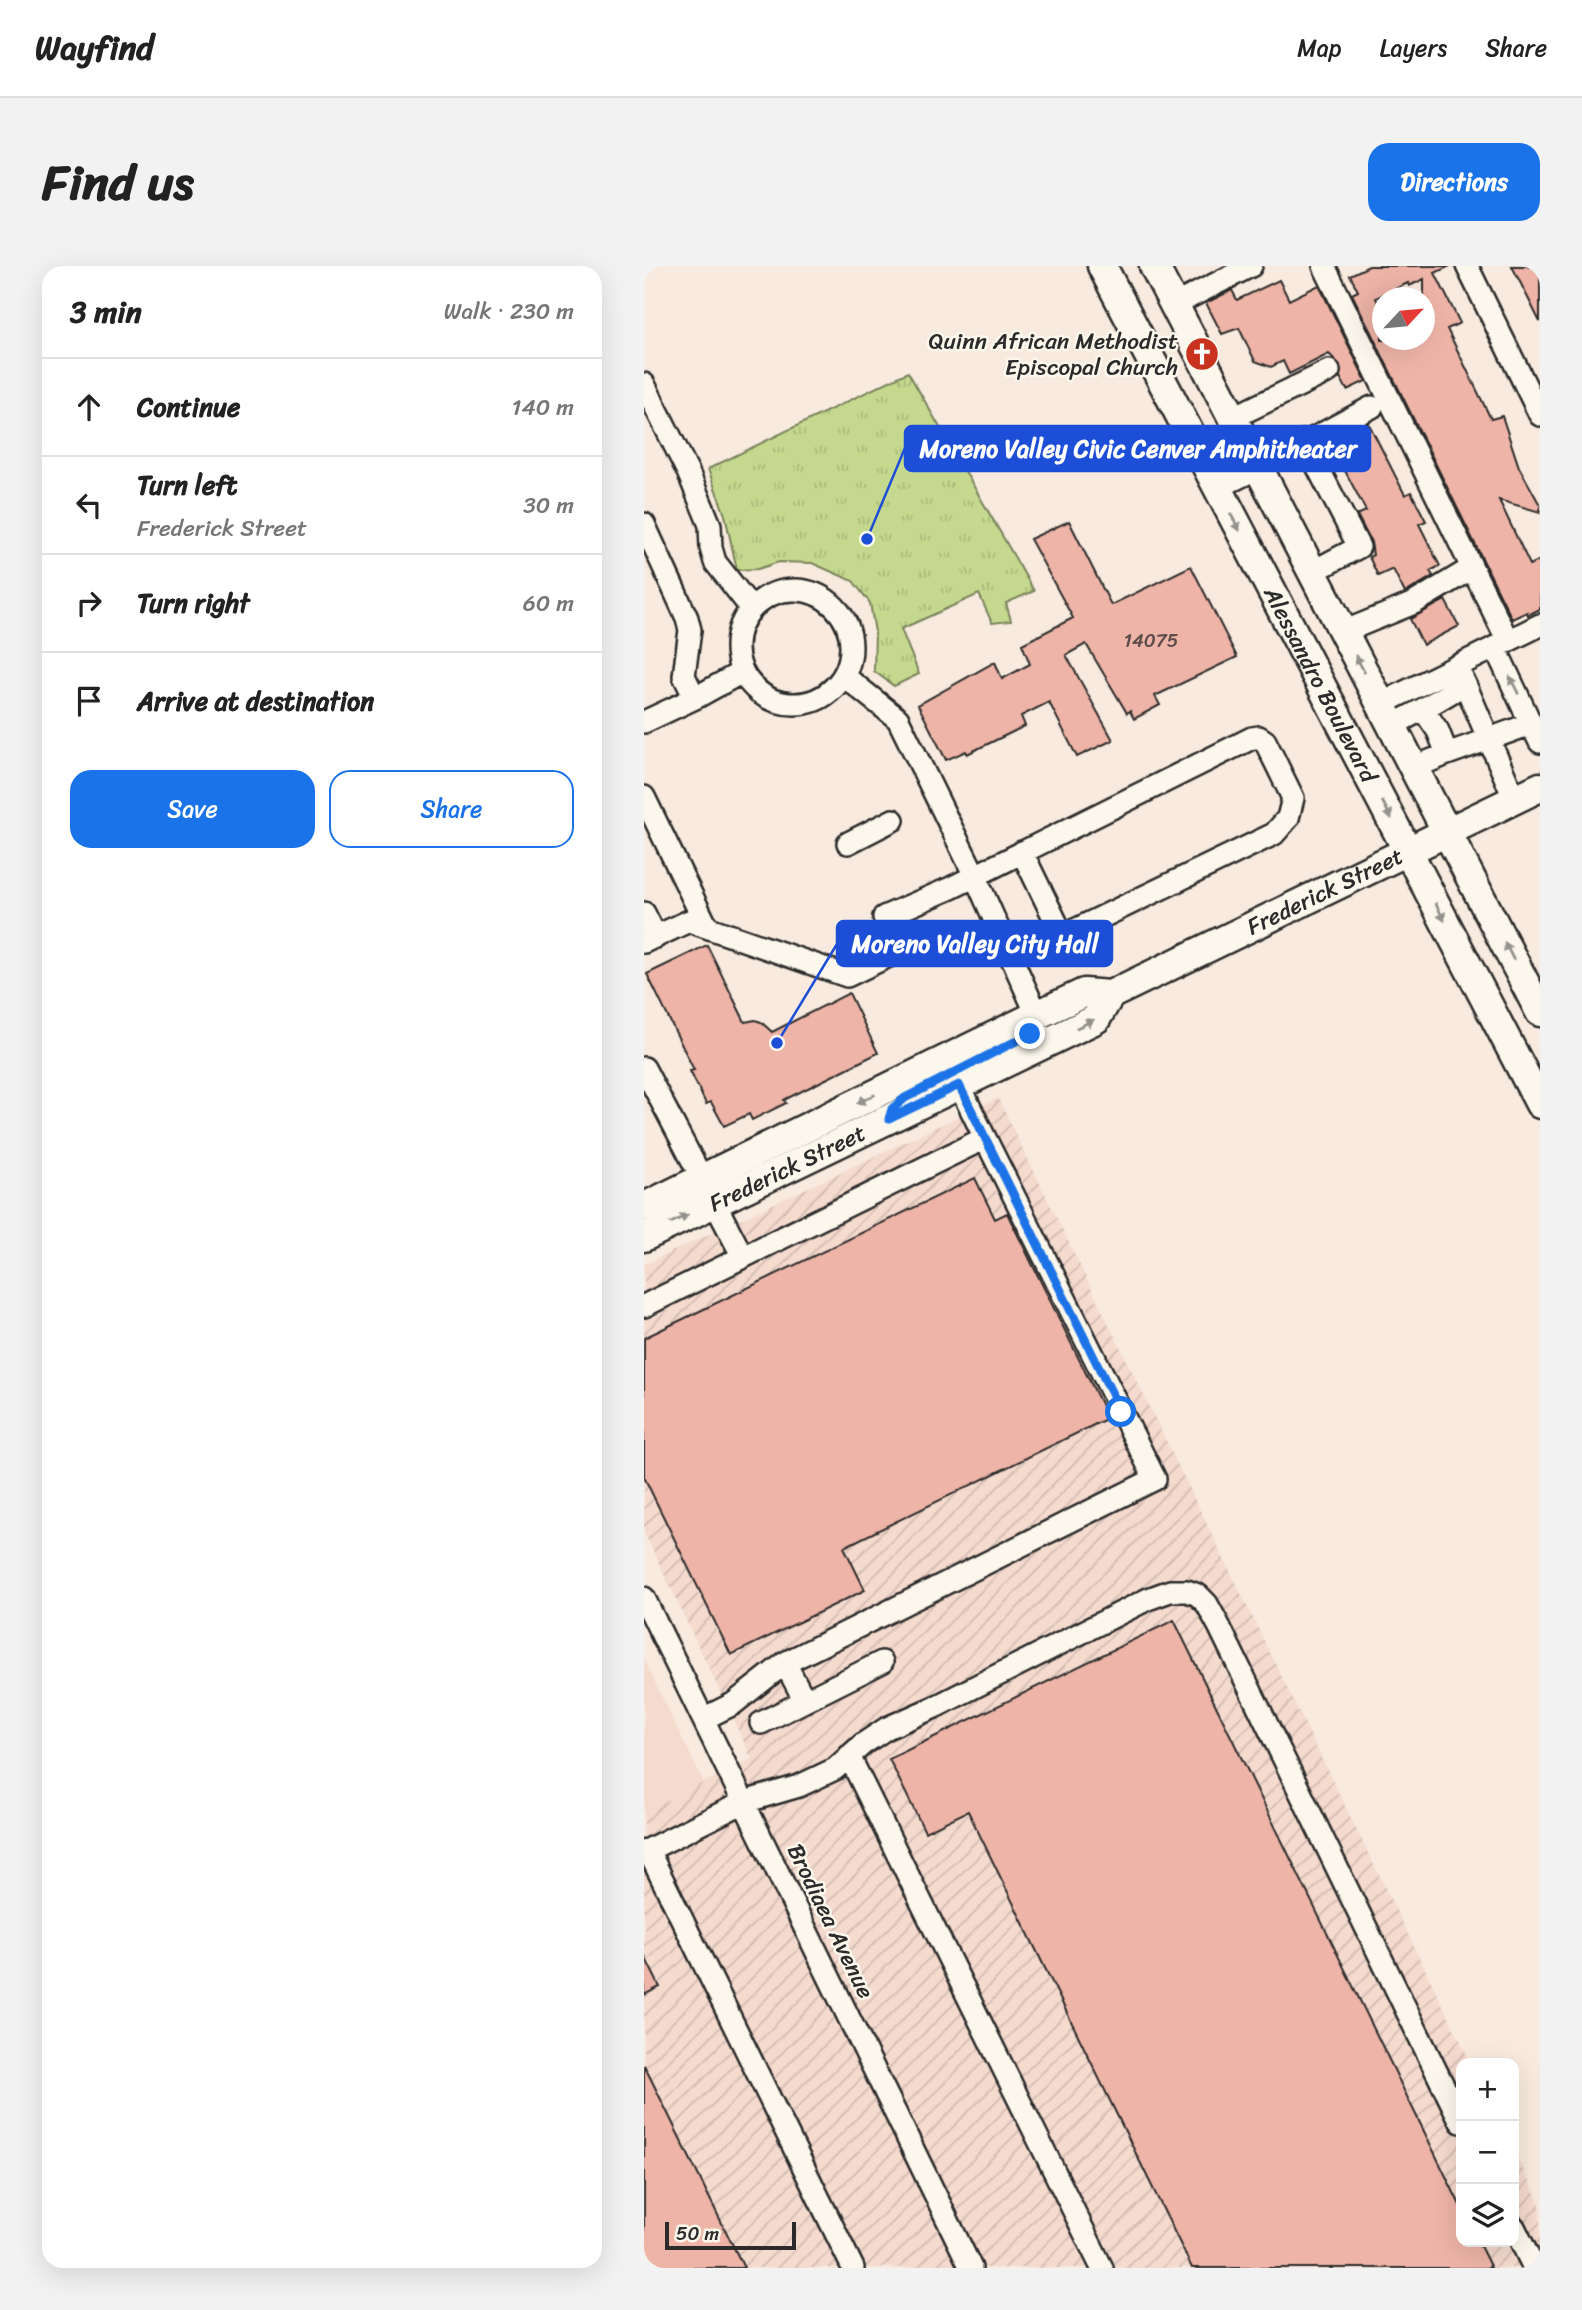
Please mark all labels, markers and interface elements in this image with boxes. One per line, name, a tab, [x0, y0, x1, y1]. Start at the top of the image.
text: Wayfind	[35, 19, 154, 77]
text: Map	[1297, 27, 1342, 69]
text: Layers	[1380, 27, 1447, 69]
text: Share	[1485, 27, 1547, 69]
text: Find us	[42, 139, 194, 226]
button: Directions	[1368, 143, 1540, 221]
text: 3 min	[70, 285, 142, 339]
north arrow	[1372, 287, 1435, 350]
text: Walk · 230 m	[444, 291, 574, 332]
place label: Quinn African Methodist Episcopal Church	[929, 321, 1178, 388]
church icon: Quinn African Methodist Episcopal Church	[1183, 335, 1221, 373]
text: Continue	[137, 384, 240, 430]
text: 140 m	[512, 387, 574, 428]
icon: ahead	[70, 388, 108, 426]
callout: Moreno Valley Civic Cenver Amphitheater	[905, 426, 1370, 471]
text: Moreno Valley Civic Cenver Amphitheater	[918, 428, 1359, 470]
text: Turn left	[137, 462, 237, 508]
text: 30 m	[523, 485, 574, 526]
icon: left	[70, 486, 108, 524]
text: Frederick Street	[137, 508, 307, 549]
one-way arrow	[1228, 513, 1240, 533]
street label: Alessandro Boulevard	[1251, 578, 1389, 792]
text: Turn right	[137, 580, 250, 626]
text: 60 m	[523, 583, 574, 624]
icon: right	[70, 584, 108, 622]
house number: 14075	[1124, 624, 1179, 657]
one-way arrow	[1355, 654, 1366, 674]
one-way arrow	[1508, 675, 1519, 695]
text: Arrive at destination	[137, 678, 374, 724]
icon: arrive	[70, 682, 108, 720]
button: Save	[70, 770, 315, 848]
button: Share	[329, 770, 574, 848]
one-way arrow	[1381, 800, 1393, 820]
street label: Frederick Street	[1240, 836, 1411, 947]
one-way arrow	[1435, 902, 1446, 922]
callout: Moreno Valley City Hall	[837, 921, 1112, 966]
text: Moreno Valley City Hall	[850, 923, 1100, 965]
one-way arrow	[1503, 941, 1515, 961]
route end	[1014, 1018, 1045, 1049]
one-way arrow	[1075, 1018, 1095, 1029]
one-way arrow	[856, 1094, 876, 1105]
street label: Frederick Street	[702, 1113, 873, 1224]
one-way arrow	[669, 1214, 690, 1225]
route start	[1105, 1396, 1136, 1427]
street label: Brodiaea Avenue	[775, 1837, 886, 2006]
map controls	[1456, 2058, 1519, 2247]
button: +	[1456, 2058, 1519, 2121]
button: −	[1456, 2121, 1519, 2184]
button: layers	[1456, 2184, 1519, 2247]
text: 50 m	[676, 2217, 719, 2250]
scale bar	[665, 2219, 796, 2251]

